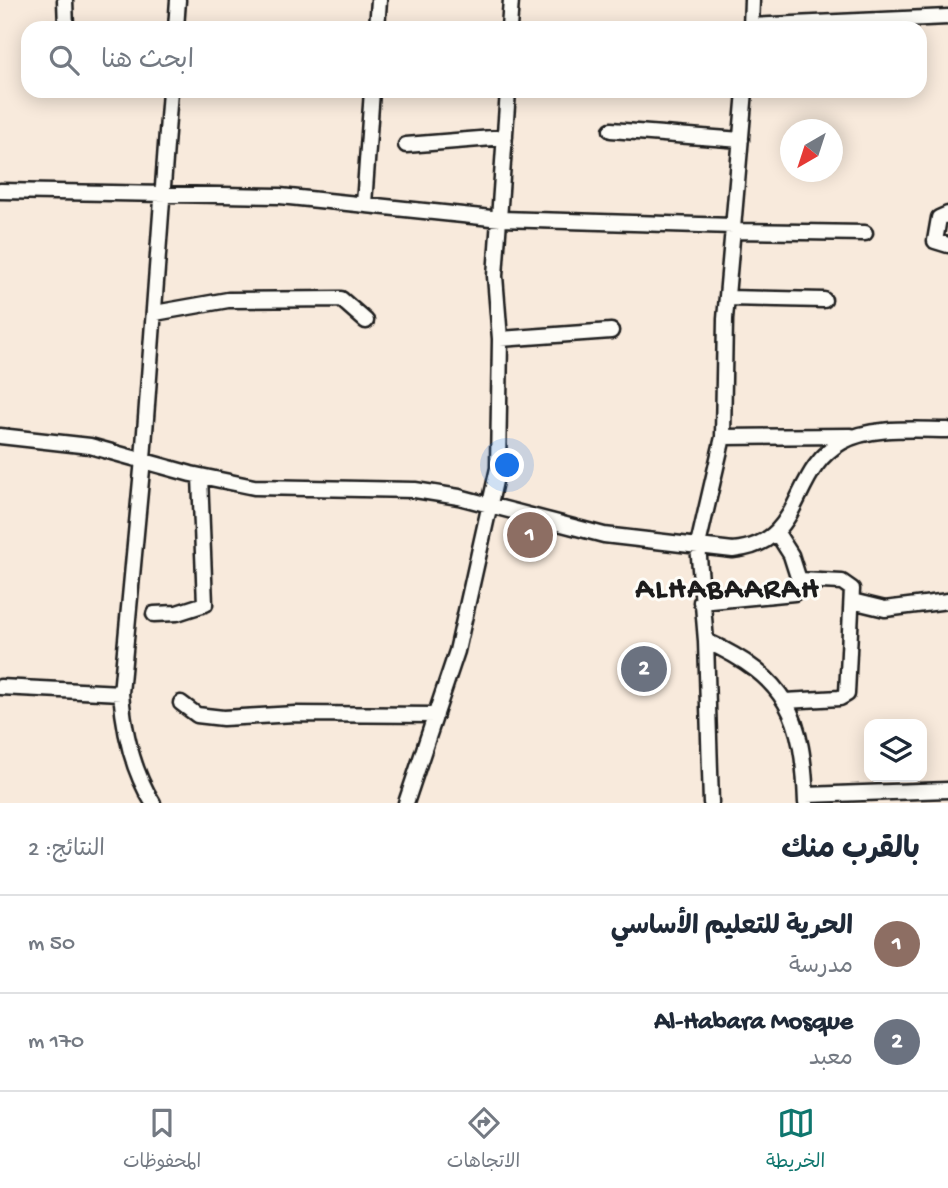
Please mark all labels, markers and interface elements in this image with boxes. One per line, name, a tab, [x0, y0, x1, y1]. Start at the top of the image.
search box	[21, 21, 927, 98]
icon: search	[45, 41, 83, 79]
text: ابحث هنا	[101, 47, 194, 78]
north arrow	[780, 119, 843, 182]
your location	[490, 448, 524, 482]
pin: 1	[507, 509, 553, 561]
district label: ALHABAARAH	[635, 574, 820, 609]
pin: 2	[621, 643, 667, 695]
map controls	[864, 719, 927, 782]
button: layers	[864, 719, 927, 782]
text: بالقرب منك	[781, 834, 920, 869]
text: النتائج: 2	[28, 837, 105, 864]
text: الحرية للتعليم الأساسي	[611, 913, 853, 944]
text: 50 m	[28, 931, 75, 958]
text: 1	[892, 931, 902, 958]
text: مدرسة	[789, 954, 853, 981]
text: Al-Habara Mosque	[654, 1008, 853, 1039]
text: 170 m	[28, 1029, 84, 1056]
text: 2	[891, 1029, 903, 1056]
text: معبد	[809, 1046, 853, 1073]
tab: المحفوظات	[123, 1104, 201, 1177]
tab: الاتجاهات	[447, 1104, 520, 1177]
tab: الخريطة	[766, 1104, 825, 1177]

